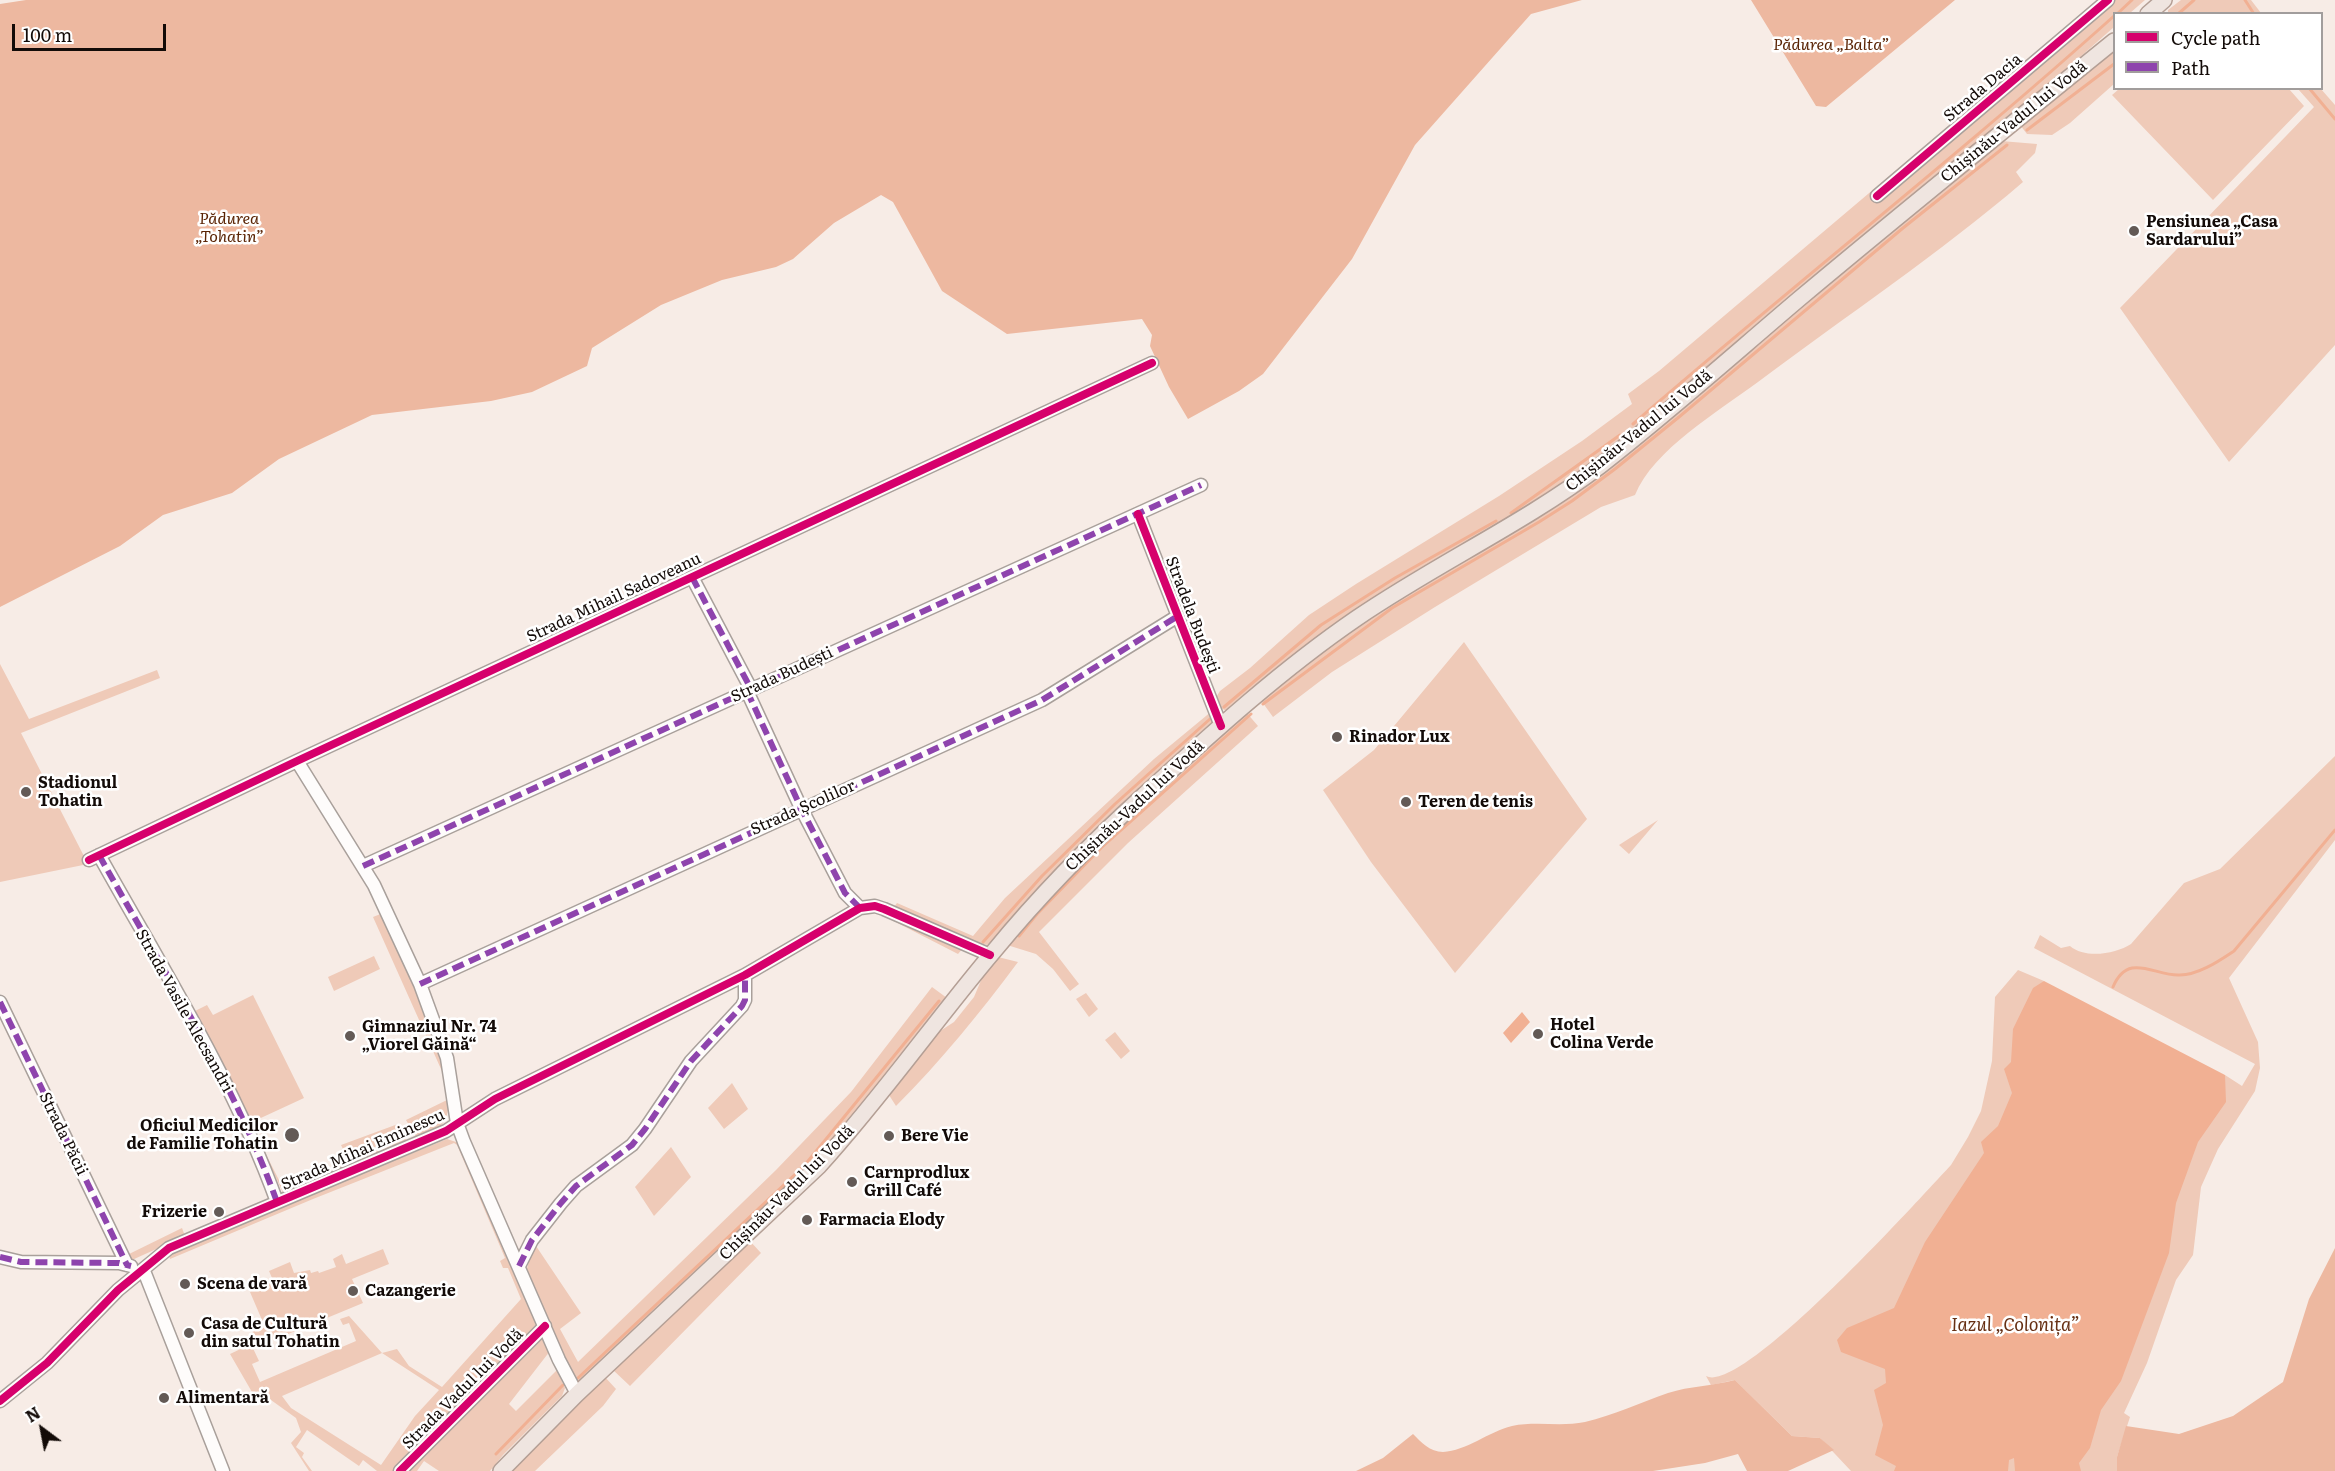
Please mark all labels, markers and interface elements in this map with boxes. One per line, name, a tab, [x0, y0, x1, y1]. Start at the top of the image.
scale bar	[15, 12, 170, 50]
legend	[2113, 12, 2323, 90]
text: 100 m	[23, 21, 72, 48]
text: Cycle path	[2171, 24, 2260, 51]
park label: Pădurea „Balta”	[1773, 35, 1889, 55]
street label: Strada Dacia	[1940, 50, 2026, 126]
text: Path	[2171, 54, 2210, 81]
street label: Chișinău-Vadul lui Vodă	[1937, 57, 2091, 187]
park label: Pădurea „Tohatin”	[195, 209, 263, 247]
place label: Pensiunea „Casa Sardarului”	[2146, 212, 2278, 250]
marker: Pensiunea „Casa Sardarului”	[2127, 224, 2141, 238]
street label: Chișinău-Vadul lui Vodă	[1562, 366, 1716, 496]
street label: Strada Mihail Sadoveanu	[524, 549, 704, 647]
street label: Stradela Budești	[1161, 554, 1223, 676]
street label: Strada Budești	[728, 643, 836, 707]
place label: Rinador Lux	[1349, 727, 1450, 747]
marker: Rinador Lux	[1330, 730, 1344, 744]
street label: Chișinău-Vadul lui Vodă	[1062, 737, 1208, 875]
place label: Stadionul Tohatin	[38, 773, 117, 811]
street label: Strada Școlilor	[748, 776, 858, 840]
marker: Stadionul Tohatin	[19, 785, 33, 799]
place label: Teren de tenis	[1418, 792, 1533, 812]
marker: Teren de tenis	[1399, 795, 1413, 809]
street label: Strada Vasile Alecsandri	[131, 926, 237, 1096]
place label: Hotel Colina Verde	[1550, 1015, 1654, 1053]
place label: Gimnaziul Nr. 74 „Viorel Găină“	[362, 1017, 497, 1055]
marker: Hotel Colina Verde	[1531, 1027, 1545, 1041]
marker: Gimnaziul Nr. 74 „Viorel Găină“	[343, 1029, 357, 1043]
street label: Strada Păcii	[35, 1089, 91, 1179]
street label: Strada Mihai Eminescu	[278, 1105, 448, 1195]
place label: Oficiul Medicilor de Familie Tohatin	[126, 1116, 278, 1154]
street label: Chișinău-Vadul lui Vodă	[716, 1122, 858, 1264]
marker: Oficiul Medicilor de Familie Tohatin	[283, 1126, 301, 1144]
place label: Bere Vie	[901, 1126, 969, 1146]
marker: Bere Vie	[882, 1129, 896, 1143]
place label: Carnprodlux Grill Café	[864, 1163, 969, 1201]
marker: Carnprodlux Grill Café	[845, 1175, 859, 1189]
place label: Frizerie	[142, 1202, 207, 1222]
marker: Frizerie	[212, 1205, 226, 1219]
place label: Farmacia Elody	[819, 1210, 944, 1230]
marker: Farmacia Elody	[800, 1213, 814, 1227]
place label: Scena de vară	[197, 1274, 307, 1294]
marker: Scena de vară	[178, 1277, 192, 1291]
place label: Cazangerie	[365, 1281, 456, 1301]
marker: Cazangerie	[346, 1284, 360, 1298]
place label: Casa de Cultură din satul Tohatin	[201, 1314, 340, 1352]
water label: Iazul „Colonița”	[1951, 1315, 2079, 1337]
street label: Strada Vadul lui Vodă	[399, 1325, 527, 1453]
marker: Casa de Cultură din satul Tohatin	[182, 1326, 196, 1340]
place label: Alimentară	[176, 1388, 269, 1408]
marker: Alimentară	[157, 1391, 171, 1405]
north arrow	[12, 1399, 72, 1459]
text: N	[20, 1400, 45, 1427]

